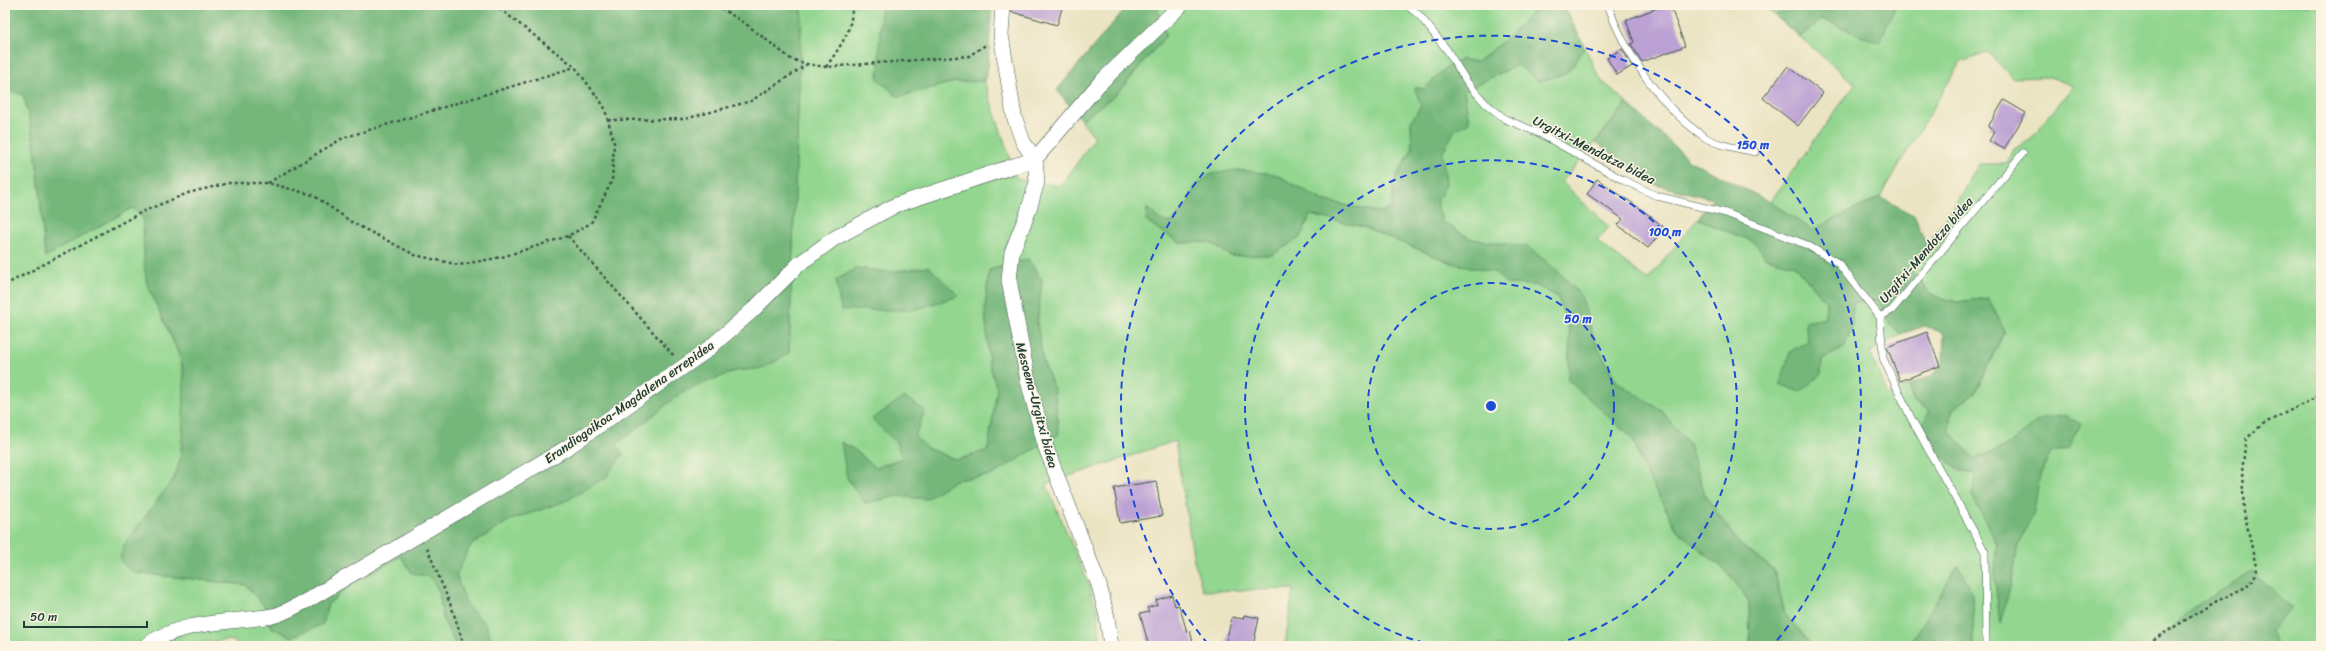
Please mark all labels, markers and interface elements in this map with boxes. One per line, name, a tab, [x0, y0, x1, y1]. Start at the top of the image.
street label: Urgitxi-Mendotza bidea	[1529, 109, 1660, 191]
text: 150 m	[1737, 134, 1770, 156]
street label: Urgitxi-Mendotza bidea	[1873, 191, 1979, 309]
text: 100 m	[1649, 221, 1682, 243]
text: 50 m	[1564, 308, 1592, 330]
street label: Erandiogoikoa-Magdalena errepidea	[539, 334, 719, 470]
street label: Mesoena-Urgitxi bidea	[1009, 339, 1065, 471]
centre of rings	[1484, 399, 1498, 413]
scale bar	[24, 603, 147, 629]
text: 50 m	[30, 606, 57, 628]

